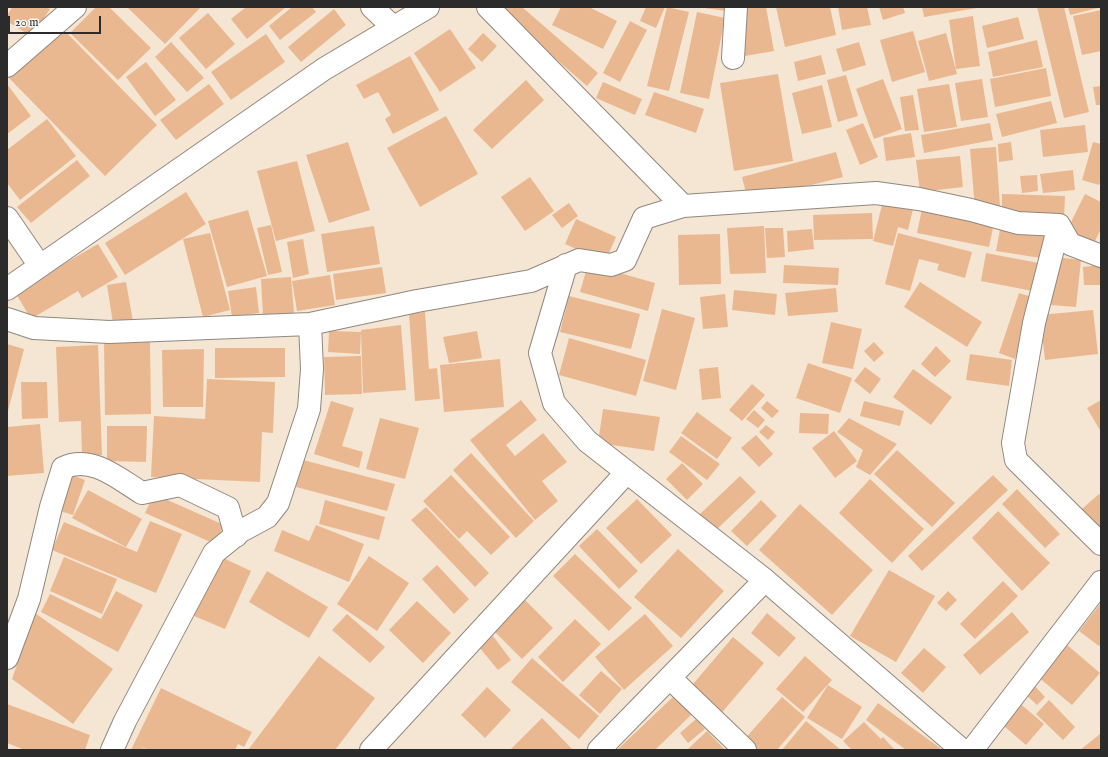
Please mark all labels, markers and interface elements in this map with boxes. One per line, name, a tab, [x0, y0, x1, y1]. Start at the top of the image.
scale bar	[10, 8, 103, 34]
text: 20 m	[15, 15, 38, 30]

